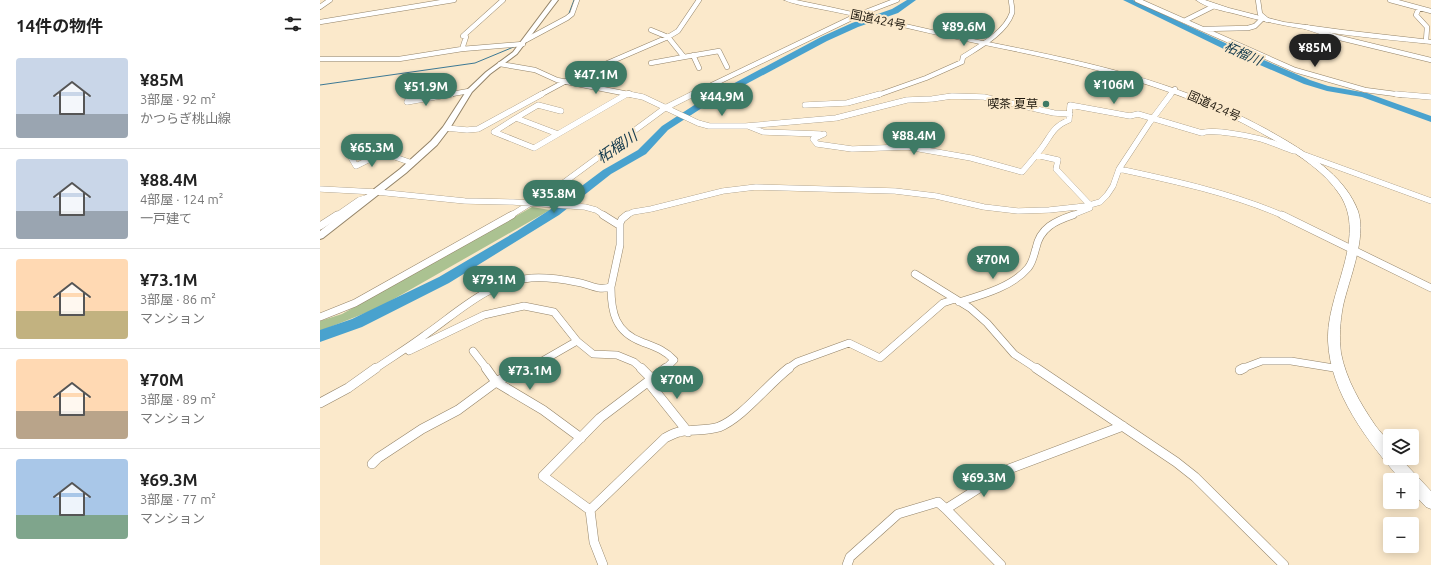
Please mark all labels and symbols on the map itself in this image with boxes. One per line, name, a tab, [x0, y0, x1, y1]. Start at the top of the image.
street label: 国道424号	[849, 7, 907, 32]
pin: ¥89.6M	[931, 13, 997, 47]
pin: ¥85M	[1291, 34, 1339, 68]
water label: 柘榴川	[1222, 39, 1265, 68]
pin: ¥47.1M	[563, 61, 629, 95]
pin: ¥106M	[1086, 71, 1142, 105]
pin: ¥51.9M	[393, 73, 459, 107]
pin: ¥44.9M	[689, 83, 755, 117]
street label: 国道424号	[1186, 88, 1243, 123]
place label: 喫茶 夏草	[987, 97, 1038, 110]
marker: 喫茶 夏草	[1041, 99, 1051, 109]
pin: ¥88.4M	[881, 122, 947, 156]
water label: 柘榴川	[593, 126, 642, 166]
pin: ¥65.3M	[339, 134, 405, 168]
pin: ¥35.8M	[521, 180, 587, 214]
pin: ¥70M	[969, 246, 1017, 280]
pin: ¥79.1M	[461, 266, 527, 300]
pin: ¥73.1M	[497, 357, 563, 391]
pin: ¥70M	[653, 366, 701, 400]
pin: ¥69.3M	[951, 464, 1017, 498]

